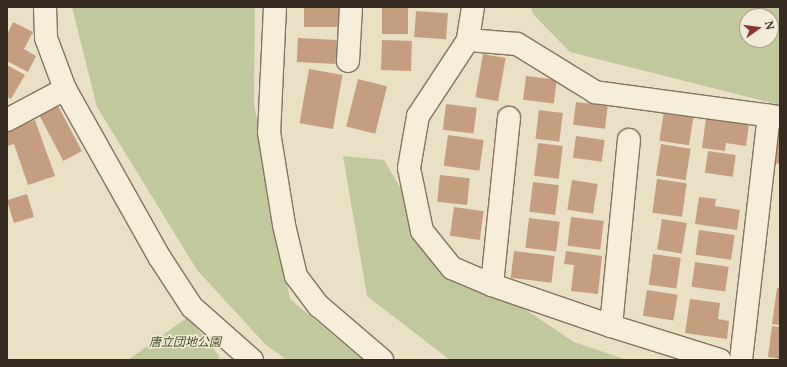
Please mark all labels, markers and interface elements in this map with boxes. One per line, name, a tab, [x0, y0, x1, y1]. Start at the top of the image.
north arrow	[739, 8, 779, 48]
text: N	[762, 19, 778, 31]
park label: 唐立団地公園	[149, 335, 221, 349]

